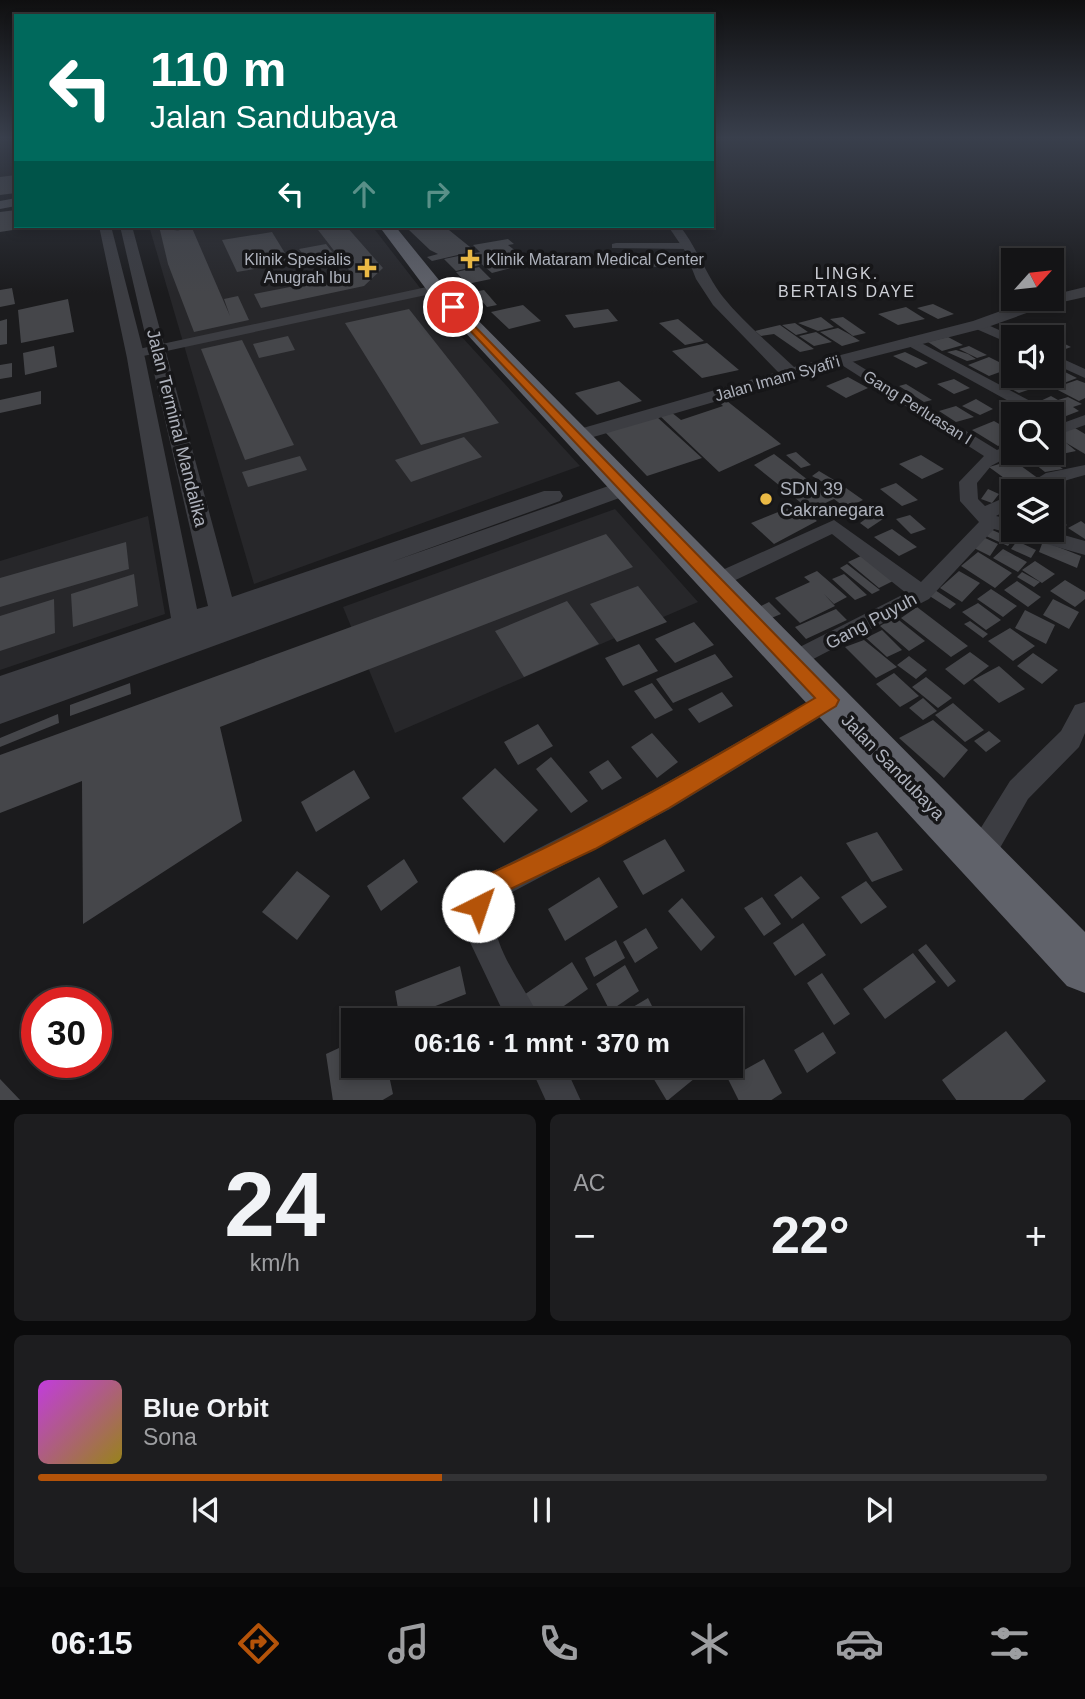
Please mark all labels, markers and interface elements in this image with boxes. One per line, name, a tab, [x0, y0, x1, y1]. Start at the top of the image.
icon: left	[35, 42, 126, 133]
text: 110 m	[150, 42, 286, 96]
text: Jalan Sandubaya	[150, 99, 397, 135]
icon: left	[272, 175, 310, 213]
icon: ahead	[345, 175, 383, 213]
icon: right	[418, 175, 456, 213]
north arrow	[1001, 248, 1064, 312]
map controls	[1001, 248, 1064, 542]
marker: Klinik Mataram Medical Center	[460, 249, 480, 269]
place label: Klinik Spesialis Anugrah Ibu	[244, 251, 351, 286]
place label: Klinik Mataram Medical Center	[486, 251, 705, 268]
marker: Klinik Spesialis Anugrah Ibu	[357, 258, 377, 278]
district label: LINGK. BERTAIS DAYE	[778, 265, 916, 300]
pin	[423, 277, 483, 337]
icon: arrive	[434, 288, 472, 326]
button: sound	[1001, 325, 1064, 388]
street label: Jalan Terminal Mandalika	[143, 327, 211, 530]
street label: Jalan Imam Syafi'i	[713, 352, 842, 404]
street label: Gang Perluasan I	[860, 367, 975, 448]
button: search	[1001, 402, 1064, 465]
place label: SDN 39 Cakranegara	[780, 479, 885, 520]
button: layers	[1001, 479, 1064, 542]
marker: SDN 39 Cakranegara	[758, 491, 774, 507]
street label: Gang Puyuh	[822, 589, 920, 653]
street label: Jalan Sandubaya	[837, 710, 949, 825]
position arrow	[441, 869, 515, 943]
speed limit sign: 30	[21, 987, 112, 1078]
text: 06:16 · 1 mnt · 370 m	[414, 1028, 670, 1058]
text: 24	[224, 1154, 325, 1255]
text: AC	[574, 1170, 605, 1196]
text: 22°	[771, 1206, 850, 1264]
text: −	[574, 1215, 596, 1257]
text: +	[1025, 1215, 1047, 1257]
text: km/h	[250, 1250, 300, 1276]
text: Blue Orbit	[143, 1393, 269, 1423]
text: Sona	[143, 1424, 197, 1450]
icon: previous	[187, 1491, 225, 1529]
icon: pause	[523, 1491, 561, 1529]
icon: next	[860, 1491, 898, 1529]
icon: directions	[234, 1619, 283, 1668]
icon: music	[384, 1619, 433, 1668]
icon: phone	[534, 1619, 583, 1668]
icon: climate	[685, 1619, 734, 1668]
icon: car	[835, 1619, 884, 1668]
icon: filters	[985, 1619, 1034, 1668]
text: 06:15	[51, 1625, 132, 1661]

